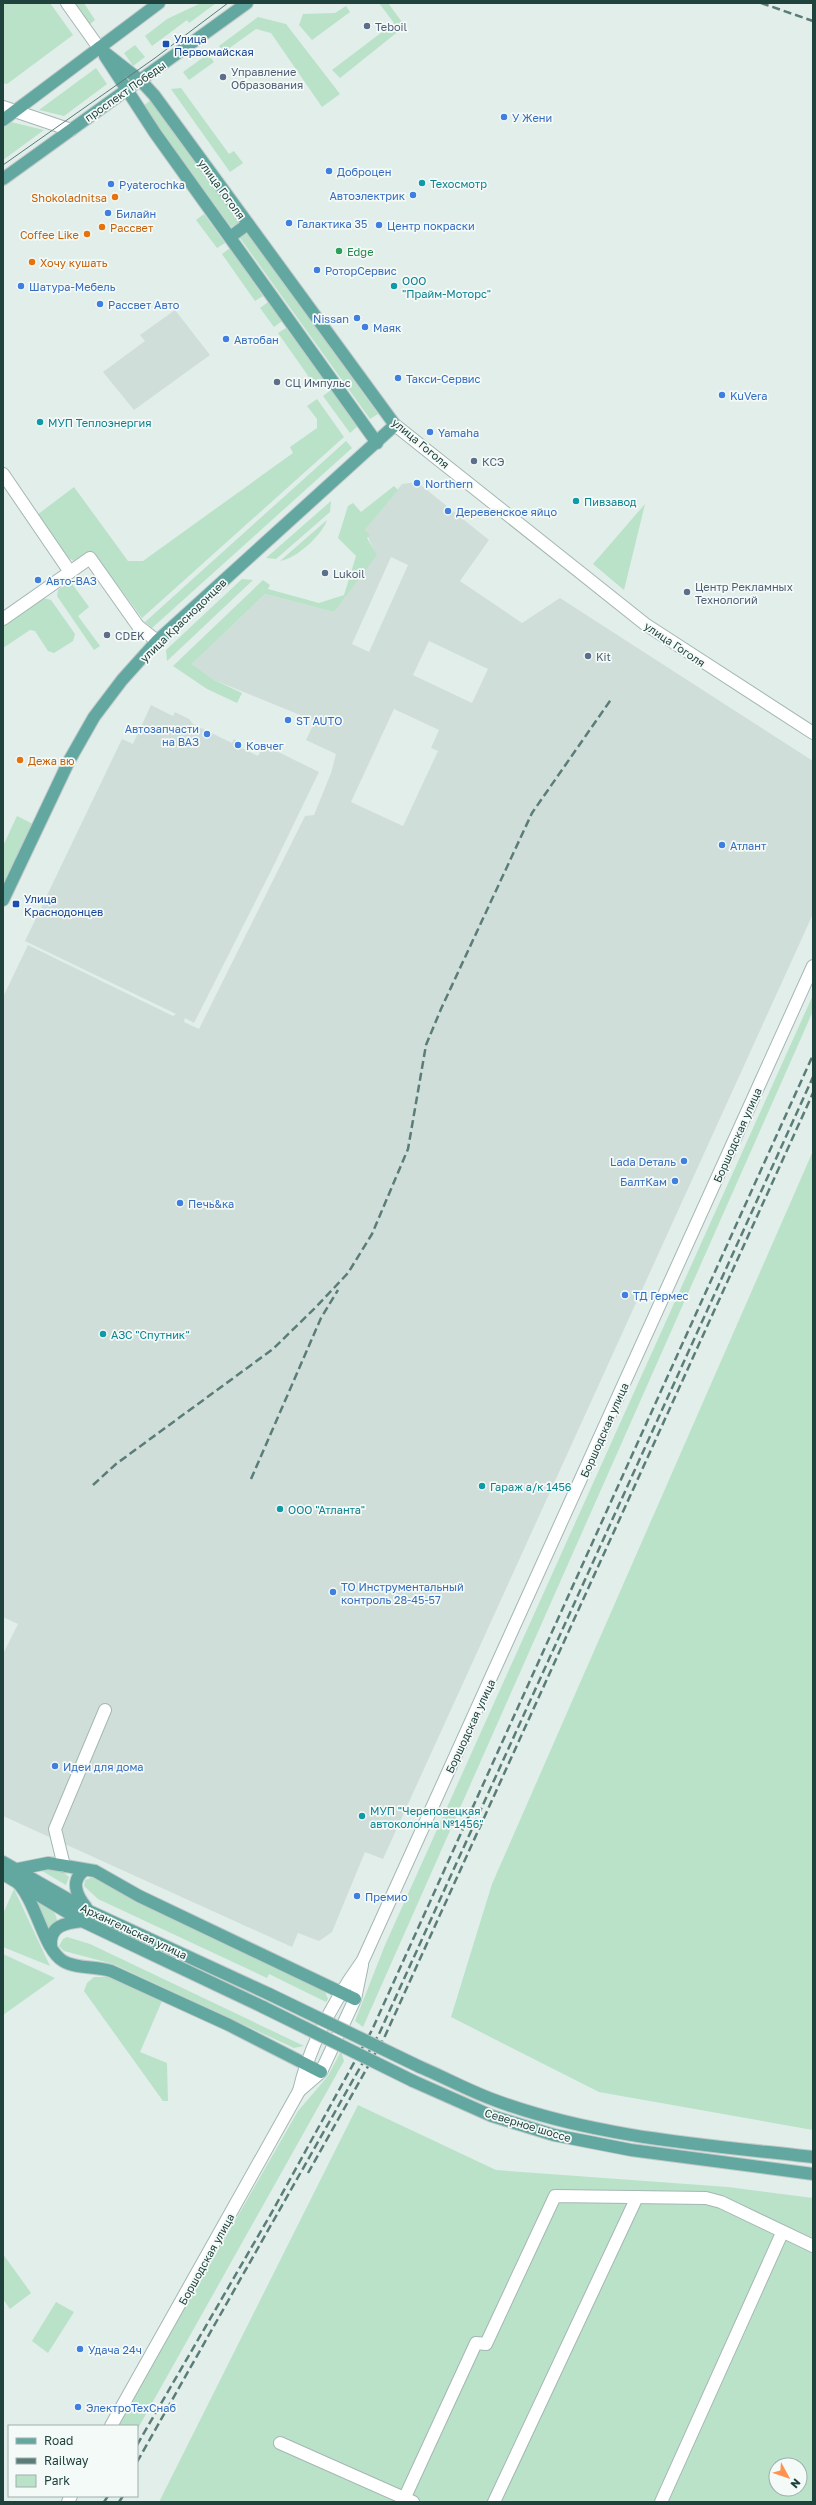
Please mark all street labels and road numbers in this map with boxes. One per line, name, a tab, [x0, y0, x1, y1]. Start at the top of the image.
street label: проспект Победы	[82, 58, 168, 124]
street label: улица Гоголя	[196, 157, 248, 221]
street label: улица Гоголя	[390, 415, 452, 471]
street label: улица Краснодонцев	[137, 576, 229, 664]
street label: улица Гоголя	[642, 619, 708, 669]
street label: Боршодская улица	[710, 1086, 764, 1184]
street label: Боршодская улица	[577, 1381, 631, 1479]
street label: Боршодская улица	[442, 1677, 498, 1775]
street label: Архангельская улица	[79, 1901, 189, 1961]
street label: Северное шоссе	[483, 2106, 573, 2144]
street label: Боршодская улица	[175, 2211, 237, 2307]

